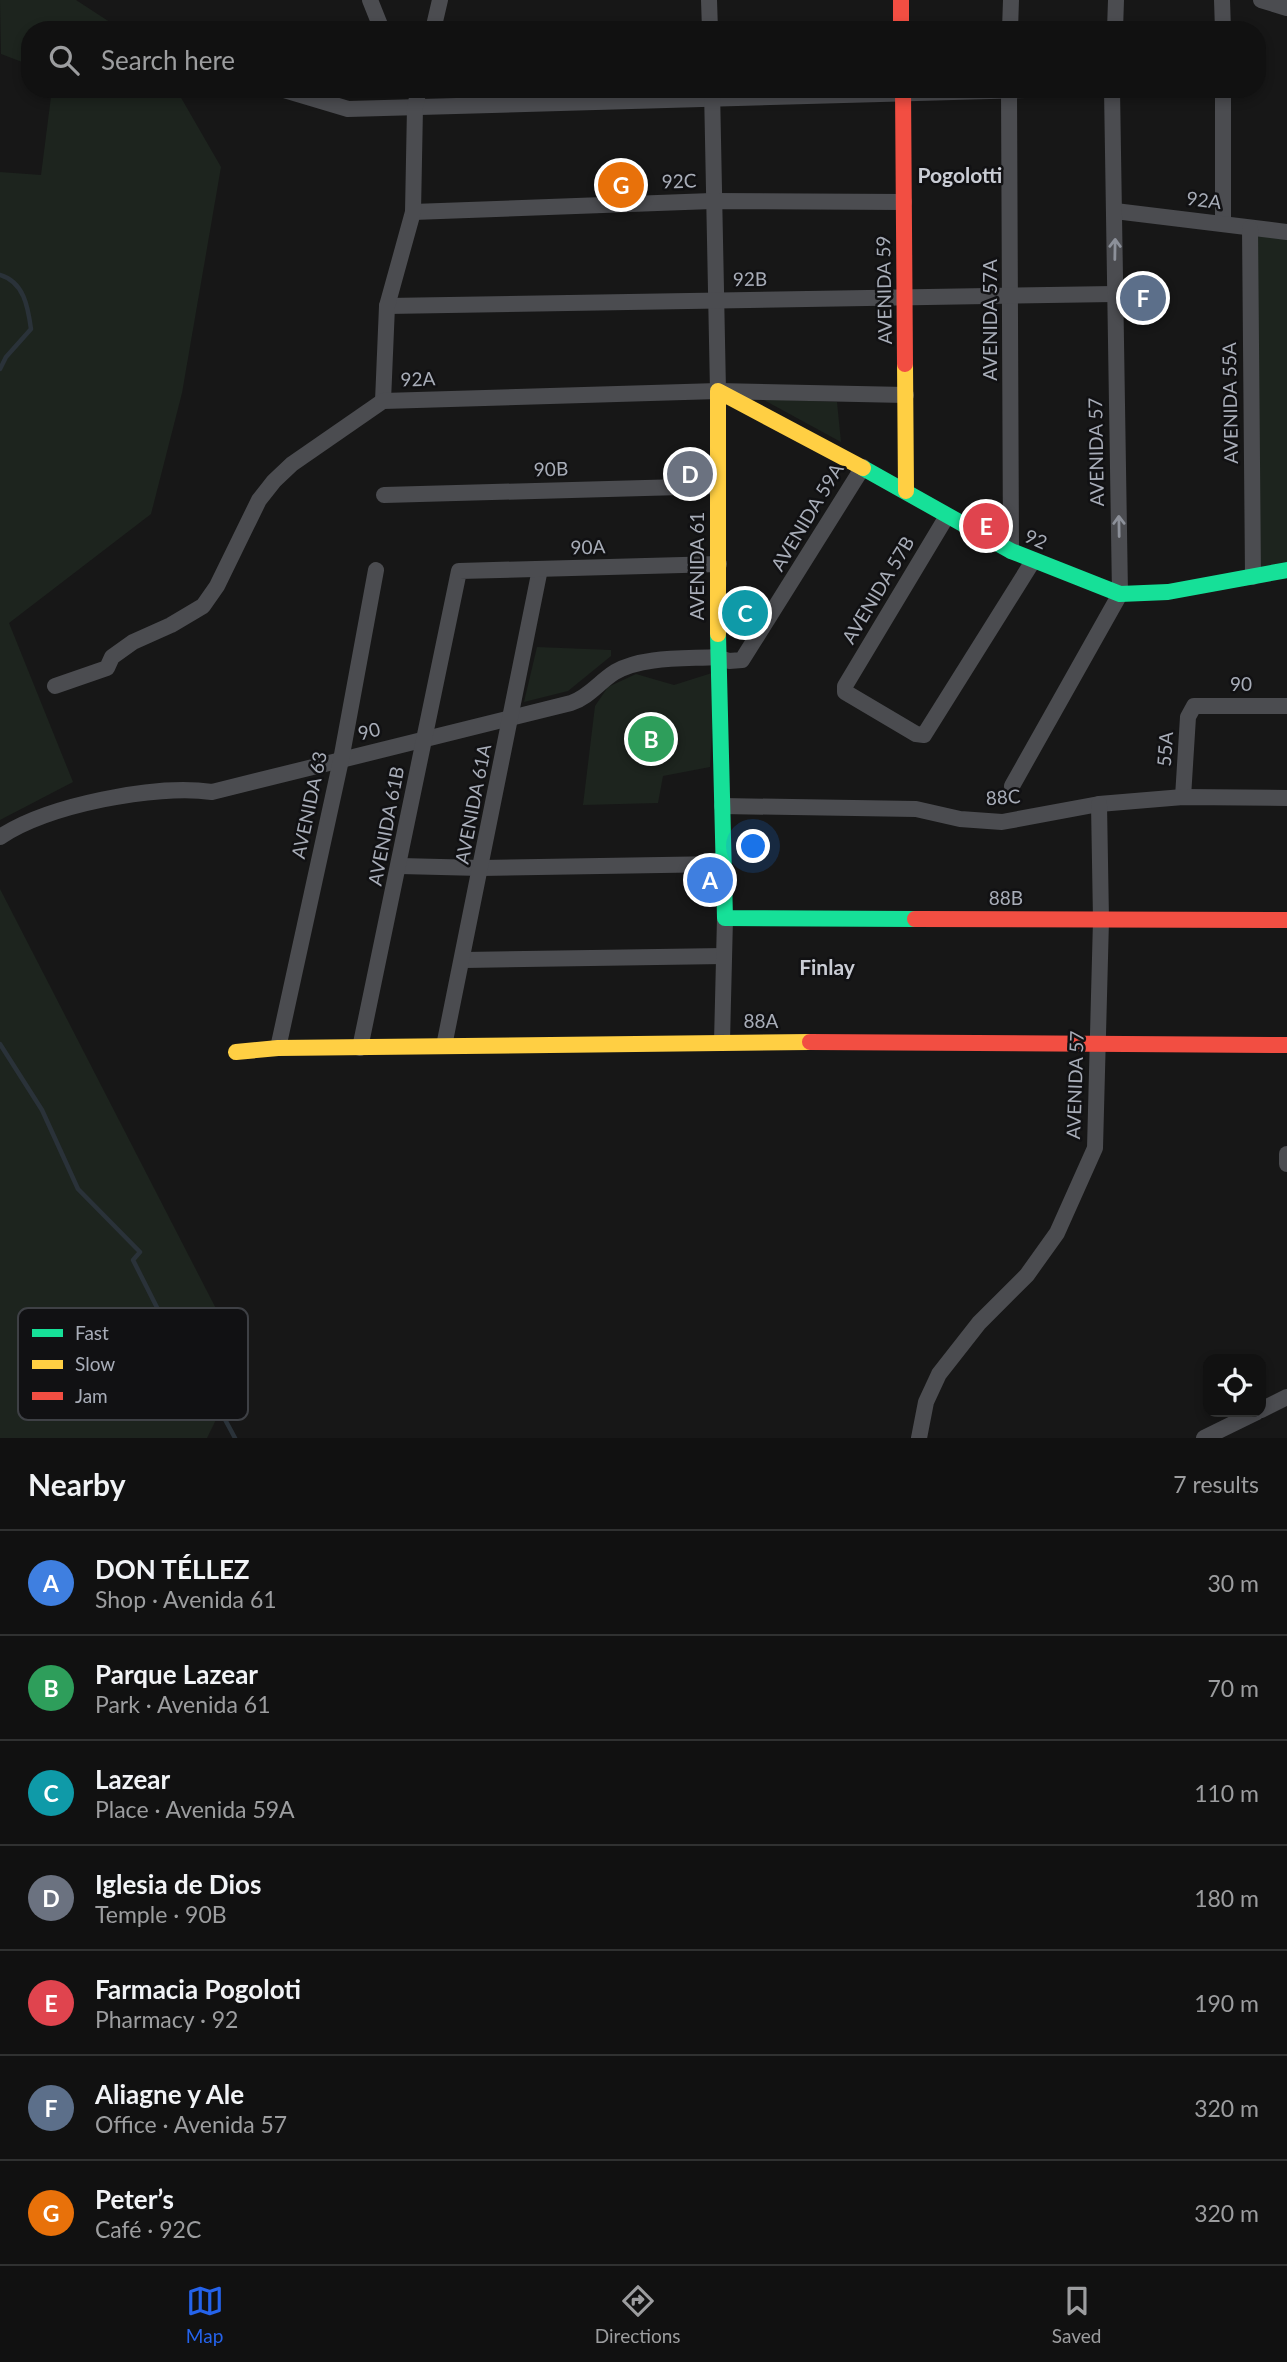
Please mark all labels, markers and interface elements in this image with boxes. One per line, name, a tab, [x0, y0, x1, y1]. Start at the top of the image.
search box	[21, 21, 1266, 98]
icon: search	[45, 41, 83, 79]
text: Search here	[101, 44, 235, 76]
pin: G	[598, 159, 644, 211]
district label: Pogolotti	[918, 162, 1002, 187]
street label: 92C	[661, 168, 697, 193]
street label: 92A	[1185, 186, 1223, 213]
street label: AVENIDA 59	[871, 235, 896, 345]
one-way arrow	[1108, 238, 1122, 261]
street label: AVENIDA 57A	[978, 259, 1001, 381]
street label: 92B	[733, 267, 767, 290]
pin: F	[1120, 272, 1166, 324]
street label: AVENIDA 55A	[1217, 342, 1242, 464]
street label: 92A	[400, 366, 436, 391]
street label: AVENIDA 57	[1083, 397, 1108, 507]
pin: D	[667, 448, 713, 500]
street label: 90B	[533, 456, 569, 481]
street label: AVENIDA 59A	[765, 459, 848, 575]
pin: E	[963, 500, 1009, 552]
street label: AVENIDA 61	[685, 512, 708, 620]
one-way arrow	[1112, 515, 1126, 538]
street label: 92	[1021, 524, 1051, 554]
street label: AVENIDA 57B	[837, 532, 919, 648]
street label: 90A	[570, 534, 606, 559]
pin: C	[722, 587, 768, 639]
street label: 90	[1230, 672, 1252, 695]
pin: B	[628, 713, 674, 765]
street label: 90	[355, 717, 382, 744]
street label: 55A	[1152, 731, 1177, 767]
street label: AVENIDA 61A	[450, 742, 495, 866]
street label: AVENIDA 63	[286, 749, 331, 860]
street label: AVENIDA 61B	[363, 764, 408, 887]
street label: 88C	[985, 784, 1021, 809]
your location	[736, 829, 770, 863]
pin: A	[687, 854, 733, 906]
street label: 88B	[989, 886, 1023, 909]
district label: Finlay	[799, 954, 856, 979]
street label: 88A	[744, 1009, 779, 1032]
street label: AVENIDA 57	[1061, 1030, 1088, 1140]
legend	[18, 1308, 248, 1420]
text: Fast	[75, 1321, 109, 1344]
text: Slow	[75, 1352, 115, 1375]
map controls	[1203, 1354, 1266, 1417]
button: locate	[1203, 1354, 1266, 1417]
text: Jam	[75, 1384, 108, 1407]
text: Nearby	[28, 1466, 126, 1502]
text: 7 results	[1173, 1470, 1259, 1498]
text: DON TÉLLEZ	[95, 1553, 250, 1585]
text: A	[43, 1569, 59, 1597]
text: 30 m	[1208, 1569, 1259, 1597]
text: Shop · Avenida 61	[95, 1585, 277, 1613]
text: Parque Lazear	[95, 1658, 258, 1690]
text: B	[43, 1674, 59, 1702]
text: 70 m	[1208, 1674, 1259, 1702]
text: Park · Avenida 61	[95, 1690, 271, 1718]
text: Lazear	[95, 1763, 170, 1795]
text: C	[43, 1779, 59, 1807]
text: 110 m	[1194, 1779, 1259, 1807]
text: Place · Avenida 59A	[95, 1795, 295, 1823]
text: Iglesia de Dios	[95, 1868, 261, 1900]
text: D	[42, 1884, 60, 1912]
text: 180 m	[1194, 1884, 1259, 1912]
text: Temple · 90B	[95, 1900, 227, 1928]
text: Farmacia Pogoloti	[95, 1973, 301, 2005]
text: E	[44, 1989, 58, 2017]
text: 190 m	[1194, 1989, 1259, 2017]
text: Pharmacy · 92	[95, 2005, 238, 2033]
text: Aliagne y Ale	[95, 2078, 244, 2110]
text: F	[44, 2094, 58, 2122]
text: 320 m	[1194, 2094, 1259, 2122]
text: Office · Avenida 57	[95, 2110, 287, 2138]
text: Peter’s	[95, 2183, 174, 2215]
text: G	[43, 2199, 59, 2227]
text: 320 m	[1194, 2199, 1259, 2227]
text: Café · 92C	[95, 2215, 201, 2243]
tab: Map	[186, 2282, 224, 2347]
tab: Directions	[595, 2282, 681, 2347]
tab: Saved	[1052, 2282, 1101, 2347]

